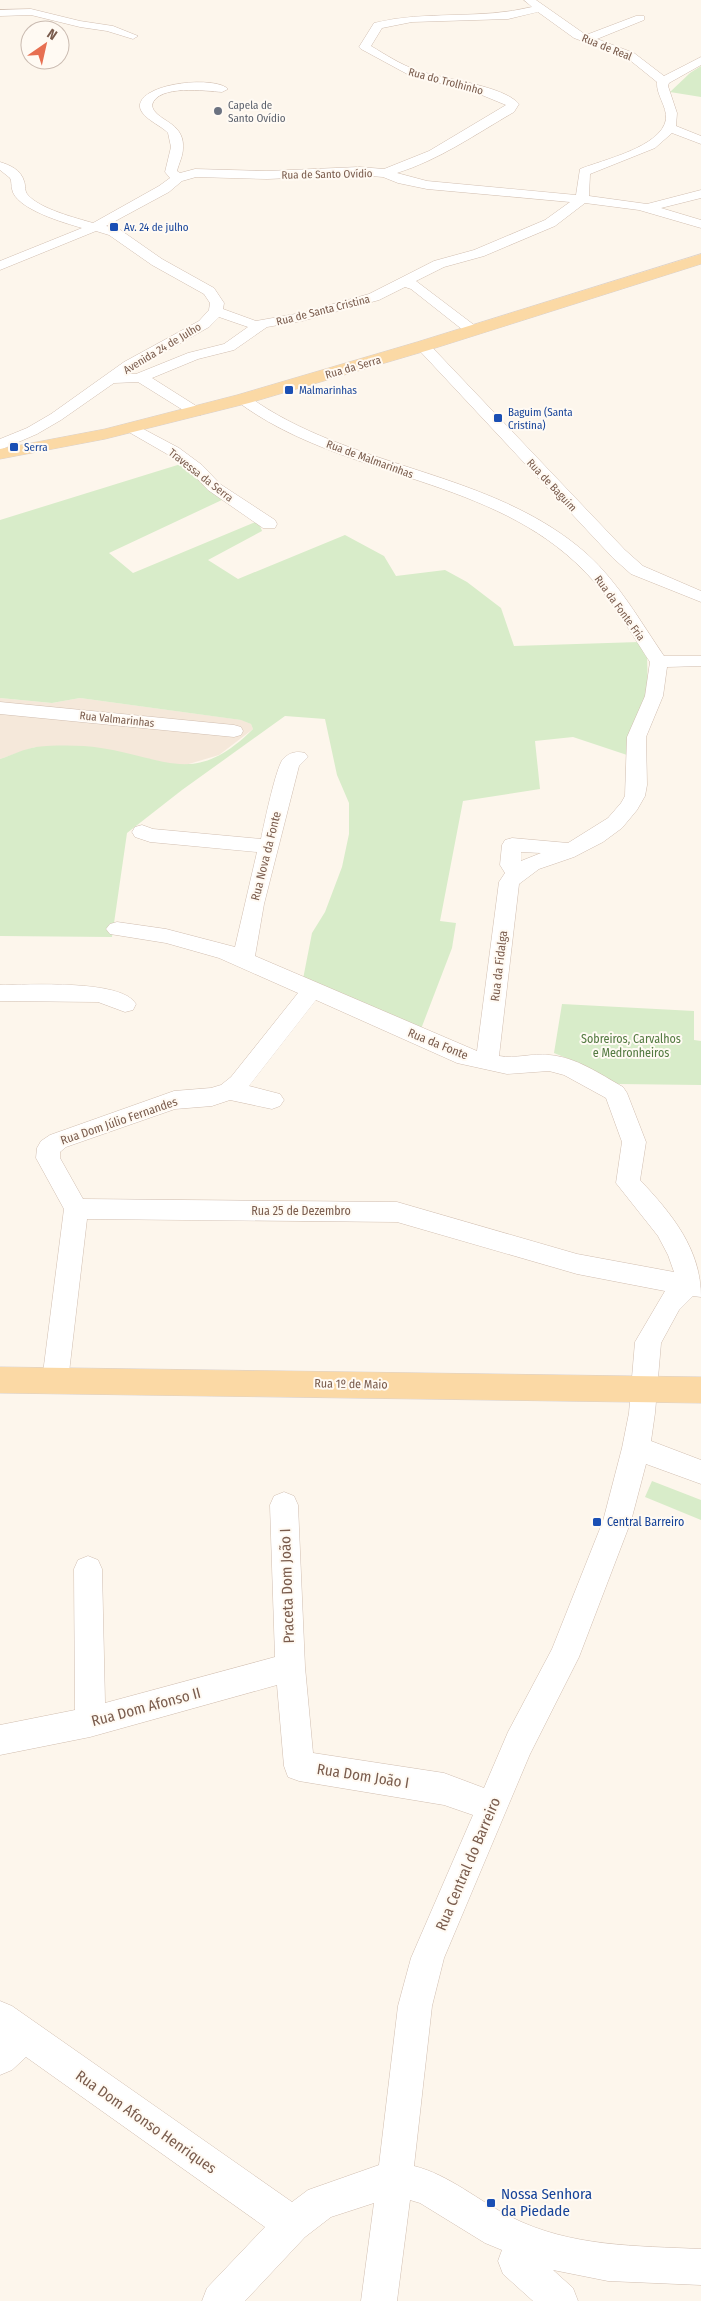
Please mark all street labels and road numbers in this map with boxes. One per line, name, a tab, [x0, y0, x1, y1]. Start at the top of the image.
street label: Rua de Real	[580, 32, 634, 63]
street label: Rua do Trolhinho	[407, 65, 485, 98]
street label: Rua de Santo Ovídio	[281, 167, 373, 182]
street label: Rua de Santa Cristina	[275, 293, 371, 328]
street label: Avenida 24 de Julho	[121, 320, 204, 377]
street label: Rua da Serra	[324, 353, 382, 382]
street label: Rua de Malmarinhas	[325, 438, 415, 481]
street label: Travessa da Serra	[166, 446, 236, 505]
street label: Rua de Baguim	[524, 456, 579, 514]
street label: Rua da Fonte Fria	[592, 573, 648, 643]
street label: Rua Valmarinhas	[79, 709, 155, 730]
street label: Rua Nova da Fonte	[248, 810, 284, 902]
street label: Rua da Fidalga	[488, 930, 510, 1002]
street label: Rua da Fonte	[406, 1026, 470, 1062]
street label: Rua Dom Júlio Fernandes	[59, 1094, 179, 1148]
street label: Rua 25 de Dezembro	[251, 1204, 351, 1218]
street label: Rua 1º de Maio	[314, 1376, 388, 1392]
street label: Praceta Dom João I	[276, 1528, 298, 1644]
street label: Rua Dom Afonso II	[89, 1684, 203, 1730]
street label: Rua Dom João I	[316, 1760, 410, 1792]
street label: Rua Central do Barreiro	[432, 1795, 504, 1933]
street label: Rua Dom Afonso Henriques	[72, 2067, 220, 2177]

